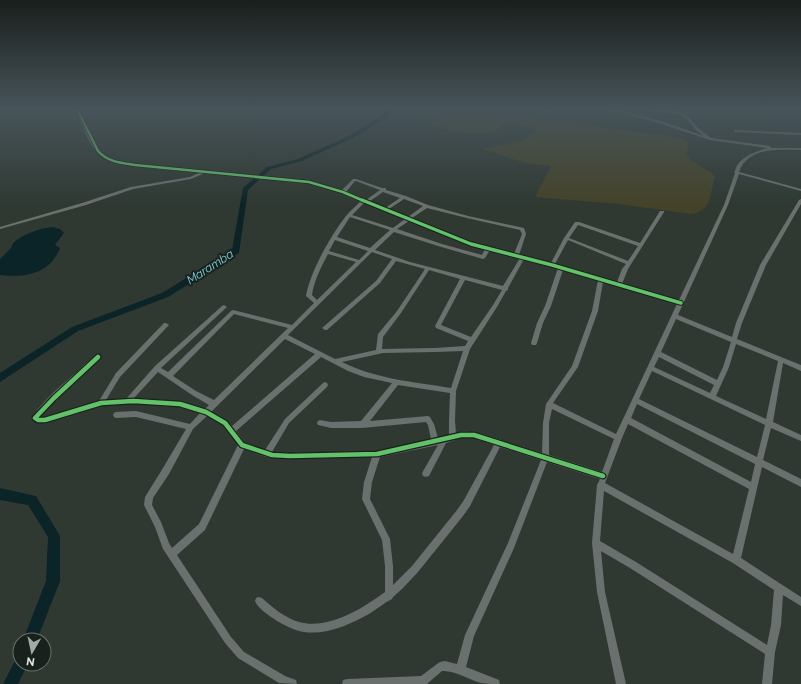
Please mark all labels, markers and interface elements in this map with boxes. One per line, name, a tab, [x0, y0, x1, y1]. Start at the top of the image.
water label: Maramba	[184, 247, 236, 287]
north arrow	[12, 632, 52, 672]
text: N	[25, 654, 36, 668]

